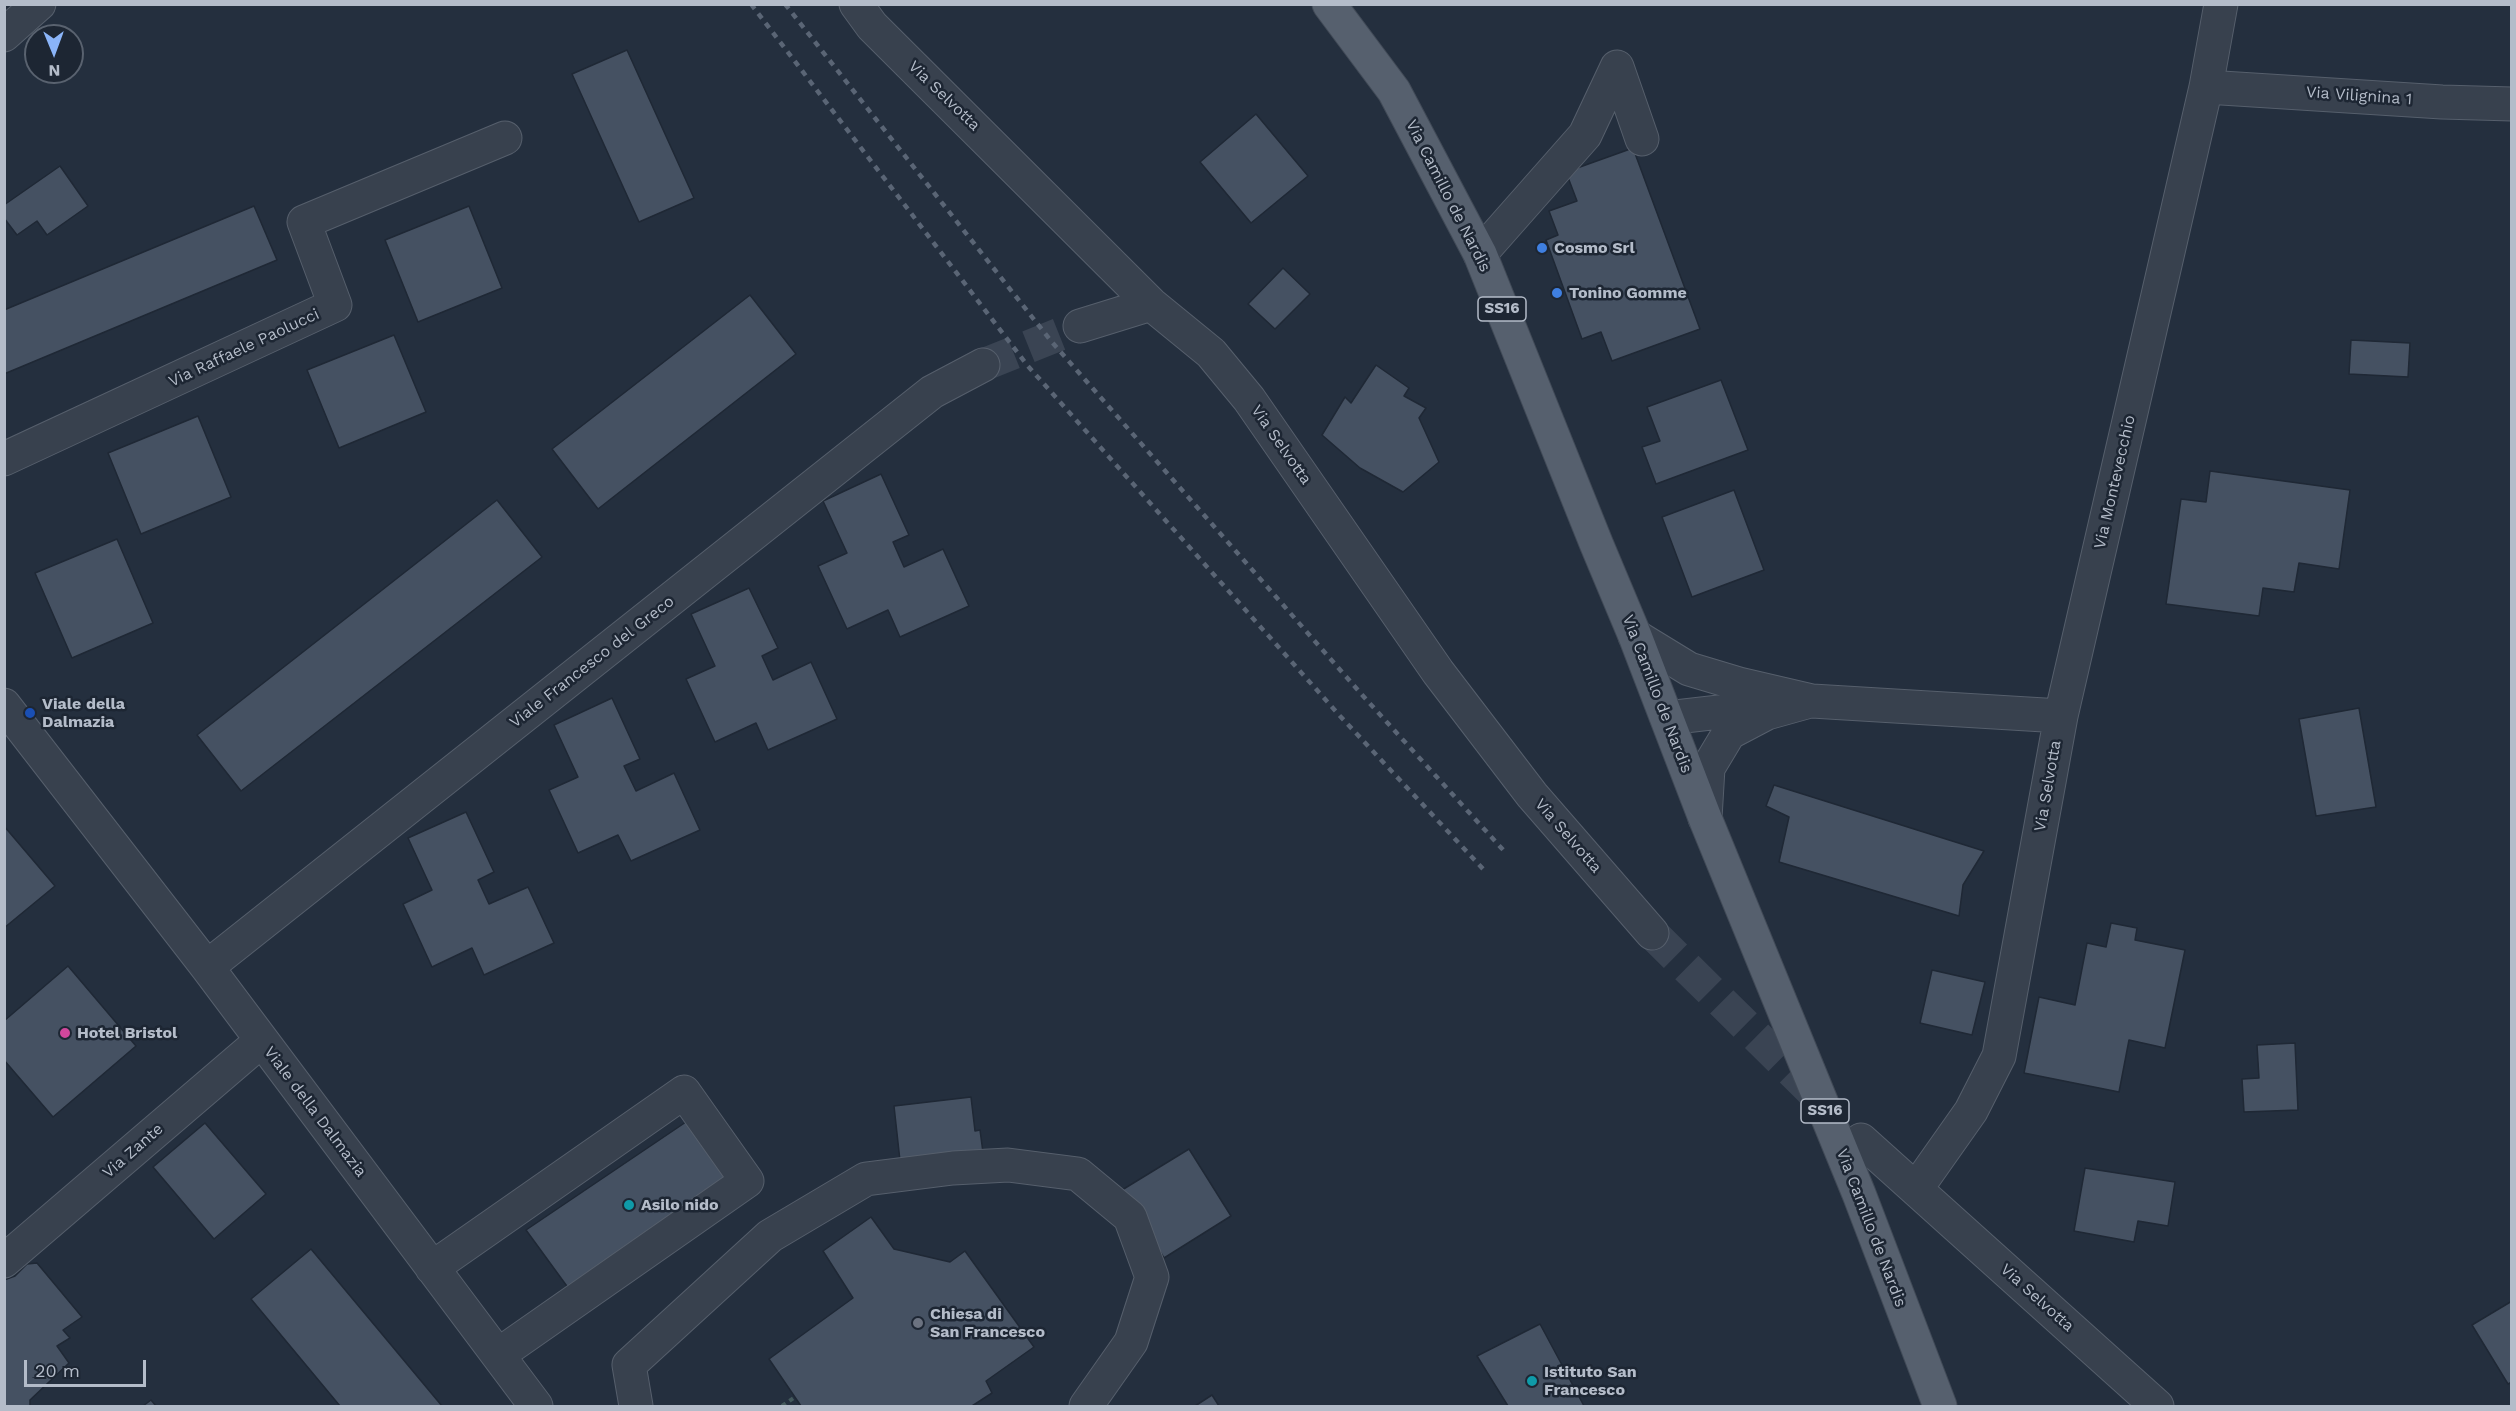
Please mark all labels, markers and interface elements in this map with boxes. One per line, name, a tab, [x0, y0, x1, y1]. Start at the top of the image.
north arrow	[24, 24, 84, 84]
street label: Via Selvotta	[904, 57, 984, 135]
text: N	[48, 61, 60, 80]
street label: Via Vilignina 1	[2305, 83, 2413, 109]
street label: Via Camillo de Nardis	[1401, 117, 1495, 275]
place label: Cosmo Srl	[1554, 238, 1635, 258]
marker: Cosmo Srl	[1535, 241, 1549, 255]
place label: Tonino Gomme	[1569, 283, 1687, 303]
marker: Tonino Gomme	[1550, 286, 1564, 300]
road number: SS16	[1478, 297, 1526, 321]
street label: Via Raffaele Paolucci	[166, 305, 322, 391]
street label: Via Selvotta	[1247, 402, 1315, 488]
street label: Via Montevecchio	[2090, 413, 2140, 551]
street label: Viale Francesco del Greco	[506, 592, 678, 732]
street label: Via Camillo de Nardis	[1618, 612, 1696, 776]
place label: Viale della Dalmazia	[42, 694, 125, 732]
marker: Viale della Dalmazia	[23, 706, 37, 720]
street label: Via Selvotta	[2031, 739, 2065, 833]
street label: Via Selvotta	[1530, 795, 1606, 877]
place label: Hotel Bristol	[77, 1023, 177, 1043]
marker: Hotel Bristol	[58, 1026, 72, 1040]
street label: Viale della Dalmazia	[260, 1043, 370, 1181]
road number: SS16	[1801, 1099, 1849, 1123]
street label: Via Zante	[99, 1119, 167, 1183]
street label: Via Camillo de Nardis	[1832, 1146, 1910, 1310]
place label: Asilo nido	[641, 1195, 719, 1215]
marker: Asilo nido	[622, 1198, 636, 1212]
street label: Via Selvotta	[1996, 1260, 2078, 1336]
place label: Chiesa di San Francesco	[930, 1304, 1045, 1342]
marker: Chiesa di San Francesco	[911, 1316, 925, 1330]
scale bar	[27, 1348, 148, 1386]
text: 20 m	[35, 1360, 80, 1381]
place label: Istituto San Francesco	[1544, 1362, 1637, 1400]
marker: Istituto San Francesco	[1525, 1374, 1539, 1388]

